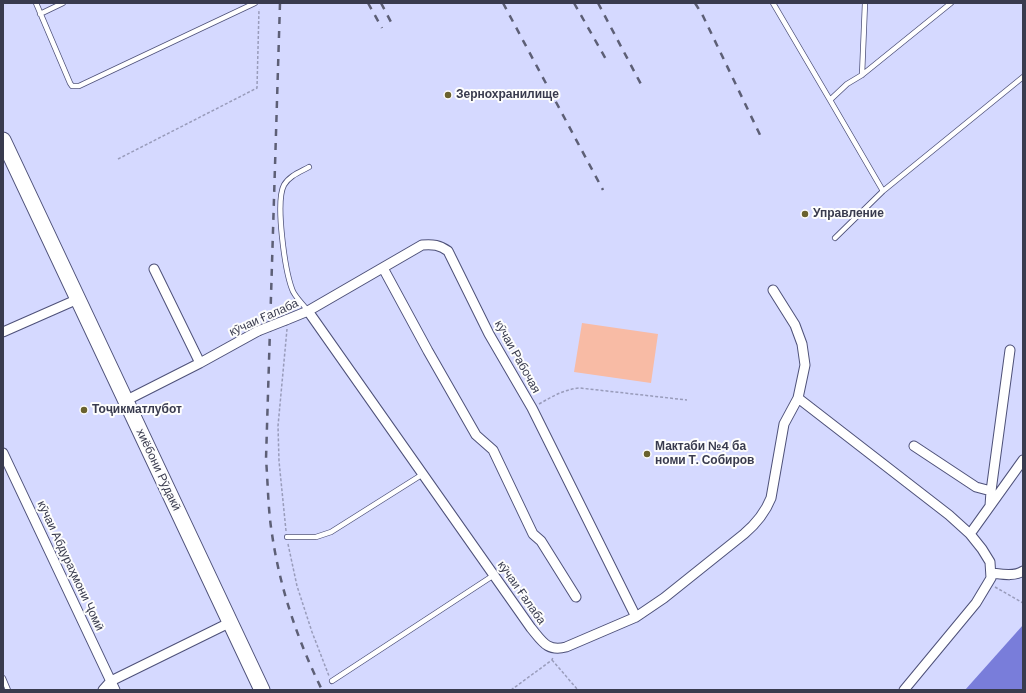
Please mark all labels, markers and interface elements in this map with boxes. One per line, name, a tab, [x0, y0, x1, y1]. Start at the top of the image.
place label: Зернохранилище	[456, 88, 559, 102]
marker: Зернохранилище	[443, 90, 453, 100]
place label: Управление	[813, 207, 884, 221]
marker: Управление	[800, 209, 810, 219]
street label: кӯчаи Ғалаба	[227, 296, 301, 340]
street label: кӯчаи Рабочая	[491, 318, 543, 396]
place label: Тоҷикматлубот	[92, 403, 182, 417]
marker: Тоҷикматлубот	[79, 405, 89, 415]
street label: хиёбони Рӯдакӣ	[133, 427, 183, 513]
place label: Мактаби №4 ба номи Т. Собиров	[655, 440, 754, 468]
marker: Мактаби №4 ба номи Т. Собиров	[642, 449, 652, 459]
street label: кӯчаи Абдураҳмони Ҷомӣ	[34, 499, 106, 633]
street label: кӯчаи Ғалаба	[494, 558, 548, 628]

